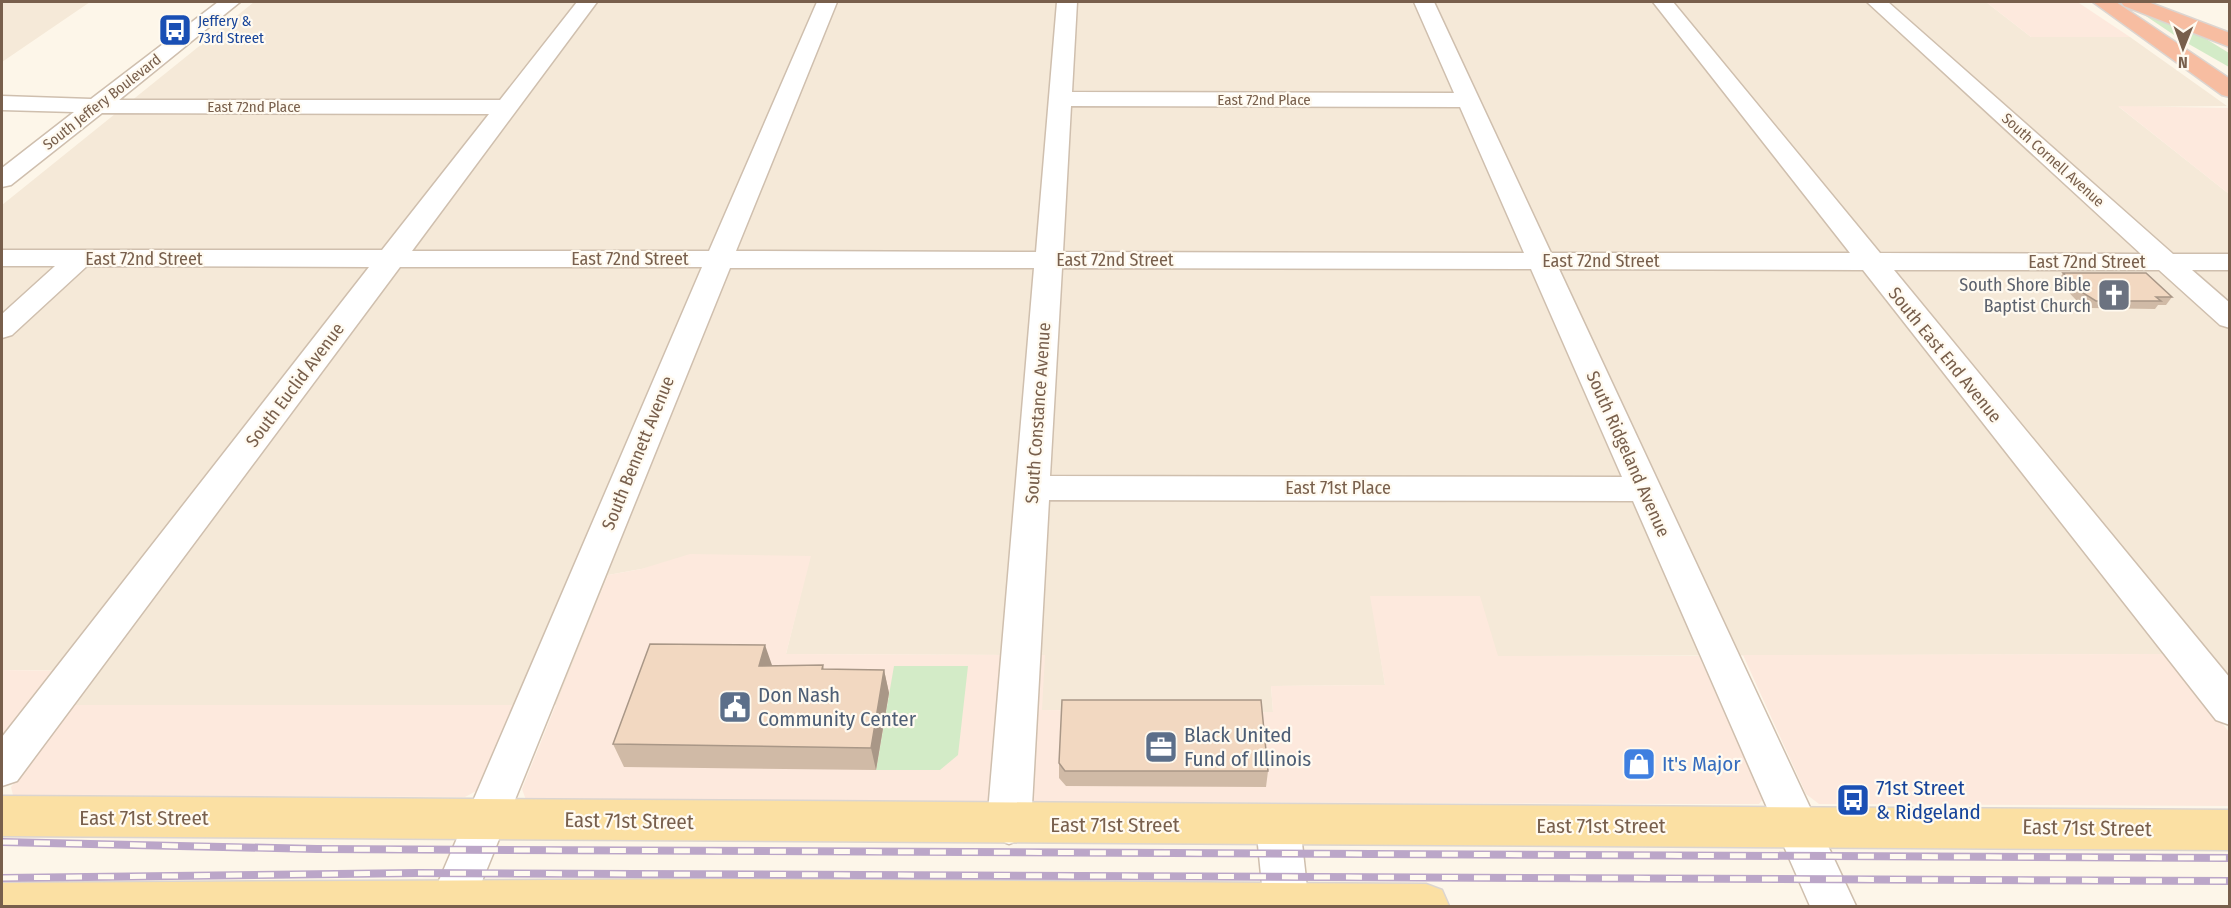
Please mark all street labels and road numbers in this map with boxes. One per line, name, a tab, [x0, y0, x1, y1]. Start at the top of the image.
street label: South Jeffery Boulevard	[39, 50, 165, 154]
street label: East 72nd Place	[1217, 91, 1311, 109]
street label: East 72nd Place	[207, 98, 301, 116]
street label: South Cornell Avenue	[1998, 109, 2108, 211]
street label: East 72nd Street	[85, 248, 203, 270]
street label: East 72nd Street	[571, 248, 689, 270]
street label: East 72nd Street	[1056, 249, 1174, 271]
street label: East 72nd Street	[1542, 250, 1660, 272]
street label: East 72nd Street	[2028, 251, 2146, 273]
street label: South East End Avenue	[1884, 283, 2006, 427]
street label: South Euclid Avenue	[241, 318, 349, 452]
street label: South Constance Avenue	[1021, 322, 1055, 504]
street label: South Ridgeland Avenue	[1581, 368, 1675, 541]
street label: South Bennett Avenue	[597, 373, 679, 533]
street label: East 71st Place	[1285, 477, 1391, 499]
street label: East 71st Street	[79, 805, 209, 831]
street label: East 71st Street	[564, 807, 694, 835]
street label: East 71st Street	[1050, 812, 1180, 838]
street label: East 71st Street	[1536, 813, 1666, 839]
street label: East 71st Street	[2022, 814, 2152, 842]

